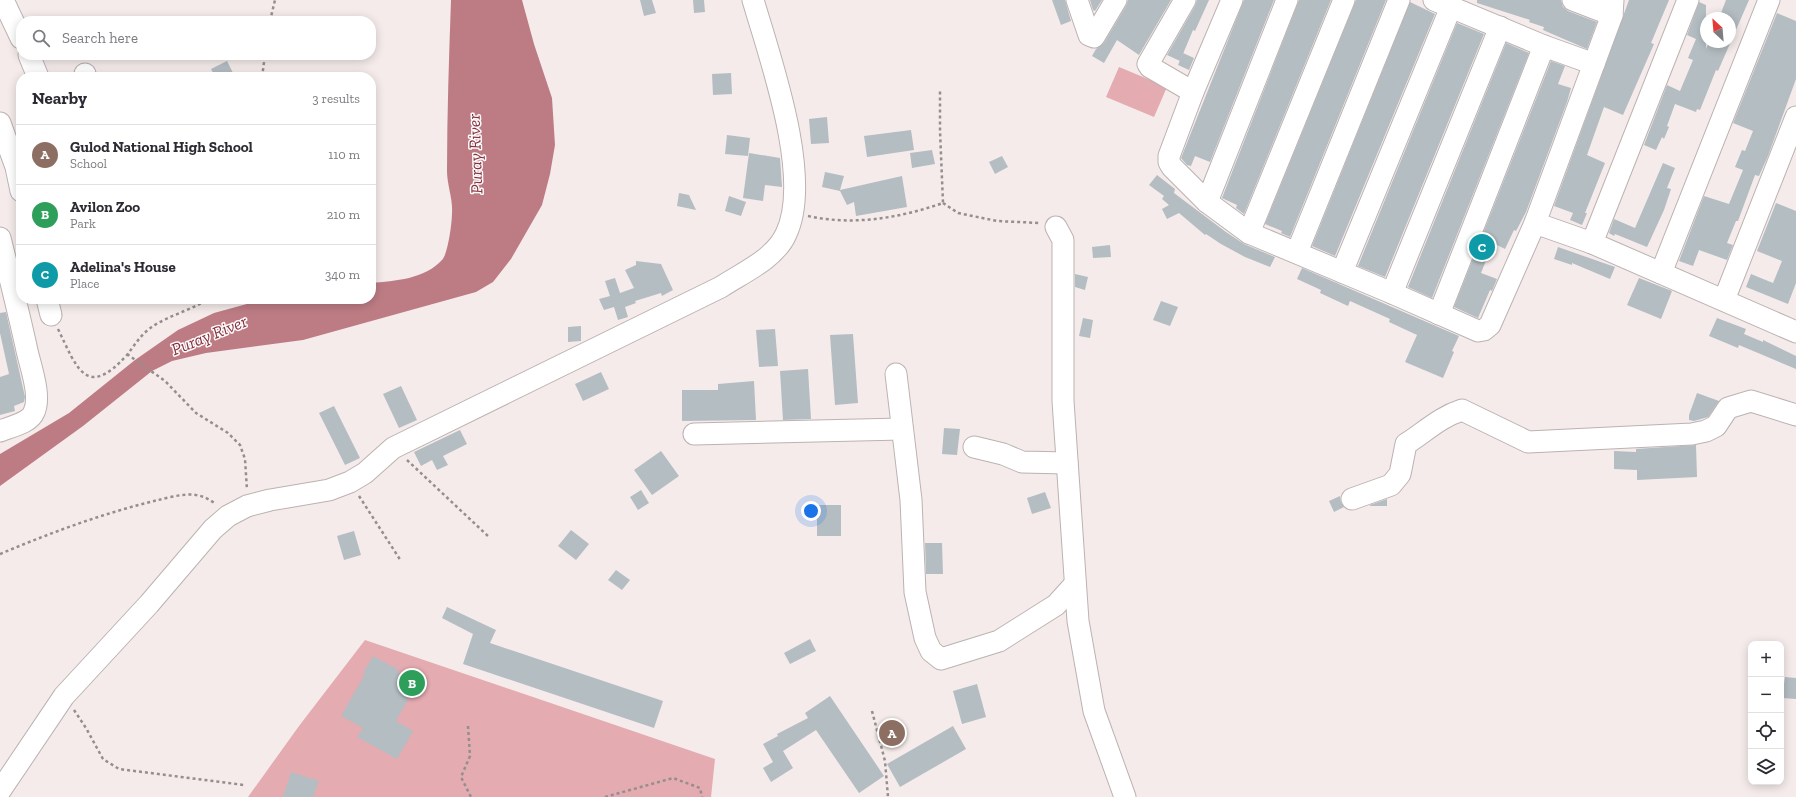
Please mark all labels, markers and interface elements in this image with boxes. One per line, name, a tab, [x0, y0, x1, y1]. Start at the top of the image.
north arrow	[1700, 12, 1736, 48]
search box	[16, 16, 376, 60]
icon: search	[30, 27, 52, 49]
text: Search here	[62, 29, 138, 47]
text: Nearby	[32, 88, 87, 108]
text: 3 results	[312, 91, 360, 106]
water label: Puray River	[464, 113, 486, 194]
text: Gulod National High School	[70, 138, 253, 156]
text: A	[41, 147, 49, 162]
text: 110 m	[328, 147, 360, 162]
text: School	[70, 156, 107, 171]
text: Avilon Zoo	[70, 198, 140, 216]
text: B	[41, 207, 49, 222]
text: 210 m	[327, 207, 360, 222]
text: Park	[70, 216, 96, 231]
pin: C	[1469, 232, 1495, 262]
text: Adelina's House	[70, 258, 176, 276]
text: C	[41, 267, 49, 282]
text: 340 m	[325, 267, 360, 282]
text: Place	[70, 276, 99, 291]
water label: Puray River	[168, 311, 250, 359]
your location	[801, 501, 821, 521]
map controls	[1748, 641, 1784, 785]
button: +	[1748, 641, 1784, 677]
pin: B	[399, 668, 425, 698]
button: −	[1748, 677, 1784, 713]
button: locate	[1748, 713, 1784, 749]
pin: A	[879, 718, 905, 748]
button: layers	[1748, 749, 1784, 785]

